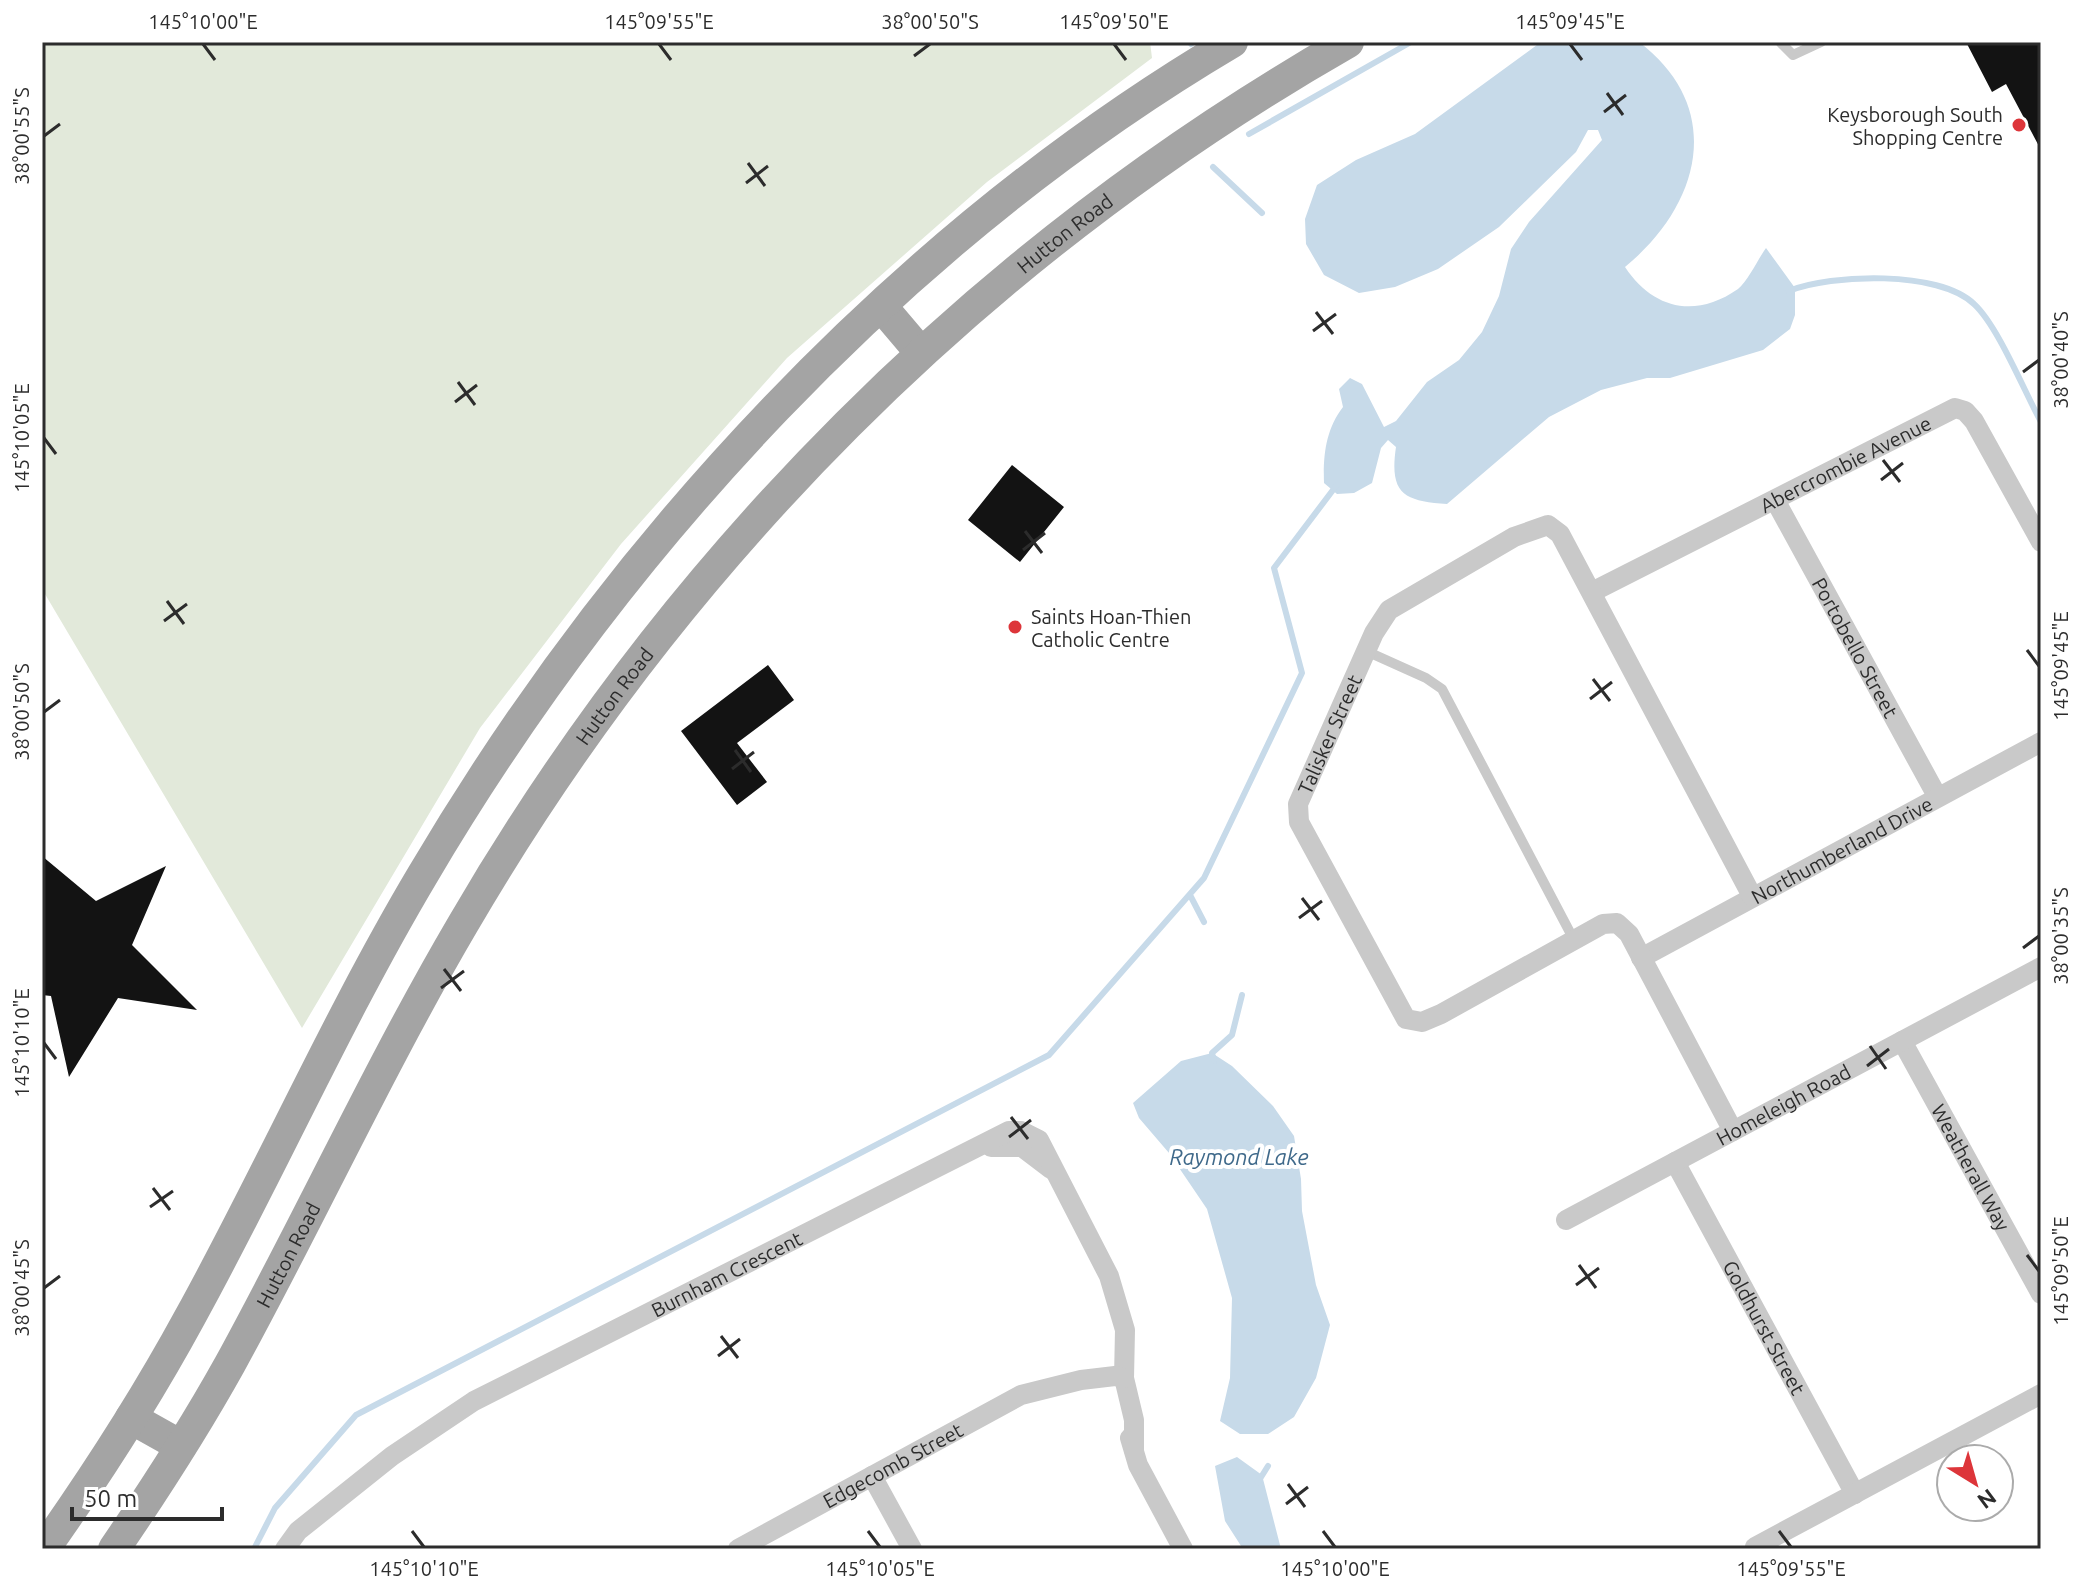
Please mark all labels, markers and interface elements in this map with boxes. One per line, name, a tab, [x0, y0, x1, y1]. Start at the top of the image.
text: 145°10'00"E	[148, 10, 258, 33]
text: 145°09'55"E	[604, 10, 714, 33]
text: 38°00'50"S	[881, 10, 979, 33]
text: 145°09'50"E	[1059, 10, 1169, 33]
text: 145°09'45"E	[1515, 10, 1625, 33]
text: 38°00'55"S	[10, 87, 33, 185]
place label: Keysborough South Shopping Centre	[1827, 103, 2003, 149]
marker: Keysborough South Shopping Centre	[2010, 116, 2028, 134]
street label: Hutton Road	[1012, 189, 1117, 277]
text: 38°00'40"S	[2049, 311, 2072, 409]
text: 145°10'05"E	[10, 383, 33, 493]
street label: Abercrombie Avenue	[1756, 411, 1935, 517]
street label: Portobello Street	[1808, 573, 1903, 721]
place label: Saints Hoan-Thien Catholic Centre	[1031, 605, 1191, 651]
text: 145°09'45"E	[2049, 611, 2072, 721]
marker: Saints Hoan-Thien Catholic Centre	[1006, 618, 1024, 636]
street label: Hutton Road	[570, 643, 657, 749]
text: 38°00'50"S	[10, 663, 33, 761]
street label: Talisker Street	[1292, 671, 1366, 797]
street label: Northumberland Drive	[1747, 791, 1936, 908]
text: 38°00'35"S	[2049, 887, 2072, 985]
text: 145°10'10"E	[10, 988, 33, 1098]
street label: Homeleigh Road	[1712, 1059, 1854, 1149]
street label: Weatherall Way	[1927, 1100, 2015, 1235]
water label: Raymond Lake	[1169, 1144, 1309, 1169]
street label: Hutton Road	[251, 1198, 324, 1311]
text: 145°09'50"E	[2049, 1216, 2072, 1326]
street label: Burnham Crescent	[647, 1226, 806, 1321]
text: 38°00'45"S	[10, 1239, 33, 1337]
street label: Goldhurst Street	[1719, 1256, 1810, 1399]
street label: Edgecomb Street	[819, 1418, 967, 1512]
north arrow	[1935, 1443, 2015, 1523]
scale bar	[72, 1471, 222, 1521]
text: N	[1973, 1484, 2001, 1514]
text: 50 m	[84, 1485, 137, 1512]
text: 145°10'10"E	[369, 1557, 479, 1580]
text: 145°10'05"E	[825, 1557, 935, 1580]
text: 145°10'00"E	[1280, 1557, 1390, 1580]
text: 145°09'55"E	[1736, 1557, 1846, 1580]

